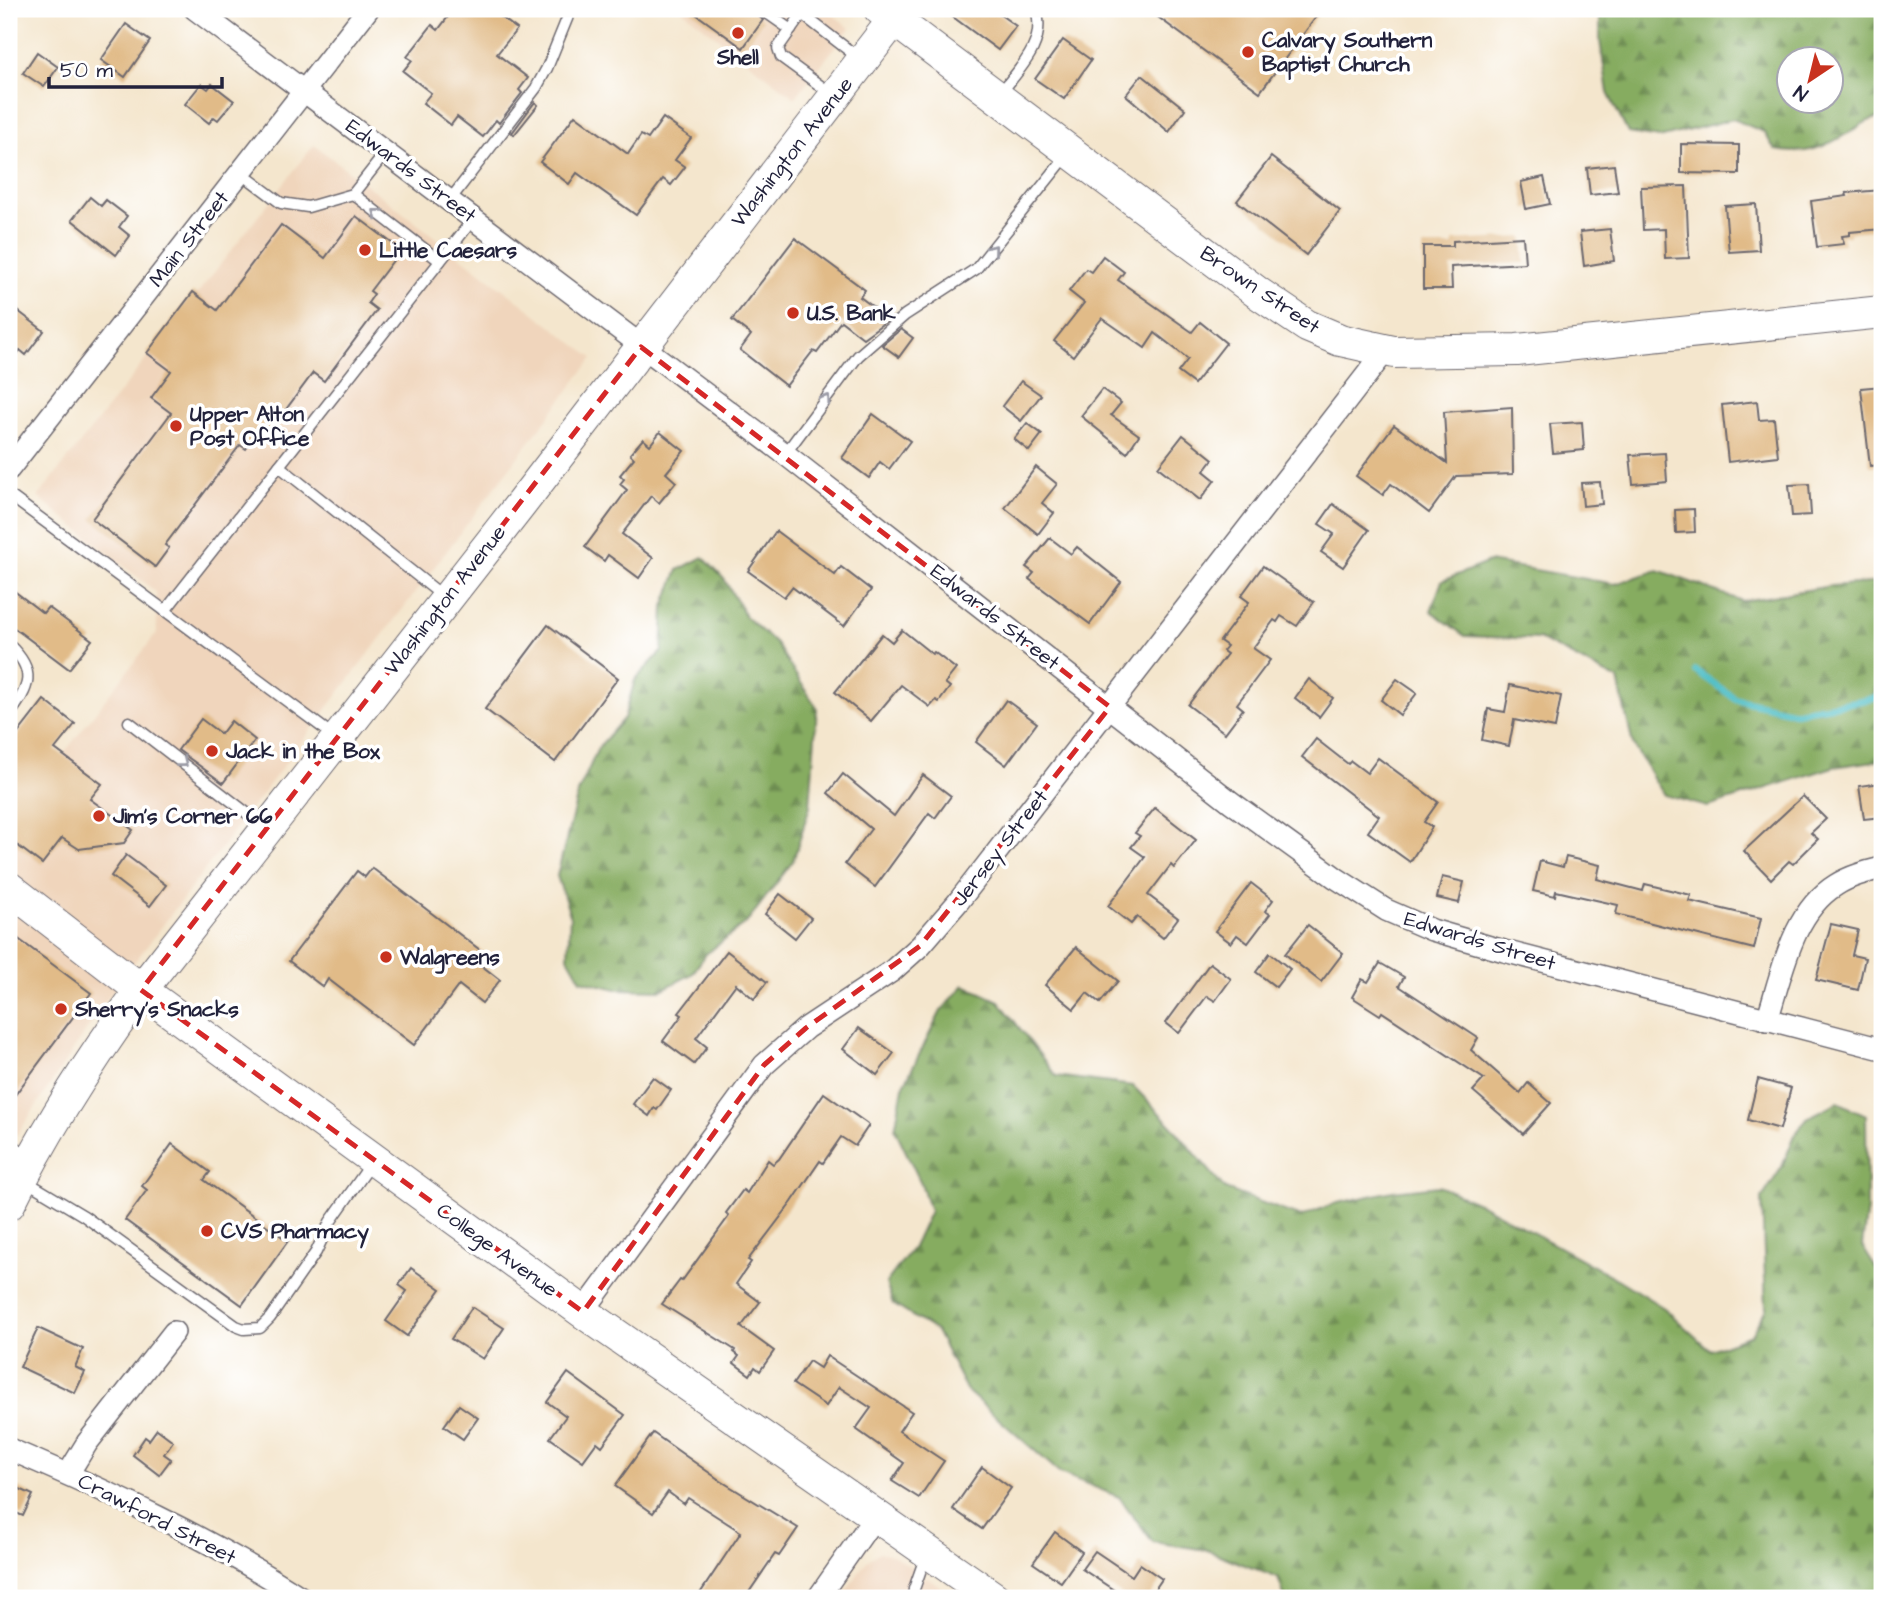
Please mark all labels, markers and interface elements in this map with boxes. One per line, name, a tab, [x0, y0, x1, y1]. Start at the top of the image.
marker: Shell	[730, 25, 746, 41]
place label: Calvary Southern Baptist Church	[1262, 26, 1433, 80]
place label: Shell	[716, 43, 760, 72]
marker: Calvary Southern Baptist Church	[1240, 44, 1256, 60]
scale bar	[49, 46, 222, 90]
north arrow	[1776, 46, 1846, 116]
text: 50 m	[60, 56, 114, 85]
street label: Washington Avenue	[724, 71, 861, 234]
text: N	[1788, 78, 1814, 107]
street label: Edwards Street	[340, 112, 483, 230]
street label: Main Street	[142, 184, 236, 293]
one-way arrow	[373, 208, 385, 221]
place label: Little Caesars	[379, 236, 517, 265]
street label: Brown Street	[1194, 239, 1326, 341]
marker: Little Caesars	[357, 242, 373, 258]
one-way arrow	[985, 244, 997, 257]
place label: U.S. Bank	[807, 299, 896, 328]
marker: U.S. Bank	[785, 305, 801, 321]
one-way arrow	[817, 394, 830, 407]
place label: Upper Alton Post Office	[190, 400, 310, 453]
marker: Upper Alton Post Office	[168, 418, 184, 434]
street label: Washington Avenue	[377, 519, 514, 682]
street label: Edwards Street	[924, 557, 1066, 677]
place label: Jack in the Box	[225, 737, 381, 766]
marker: Jack in the Box	[204, 743, 220, 759]
one-way arrow	[176, 755, 188, 768]
street label: Jersey Street	[945, 783, 1057, 914]
place label: Jim's Corner 66	[112, 802, 273, 831]
marker: Jim's Corner 66	[91, 808, 107, 824]
street label: Edwards Street	[1401, 904, 1560, 978]
place label: Walgreens	[399, 943, 500, 974]
marker: Walgreens	[378, 949, 394, 965]
place label: Sherry's Snacks	[74, 995, 239, 1027]
marker: Sherry's Snacks	[53, 1001, 69, 1017]
street label: College Avenue	[429, 1196, 564, 1306]
place label: CVS Pharmacy	[221, 1217, 369, 1249]
marker: CVS Pharmacy	[199, 1223, 215, 1239]
street label: Crawford Street	[73, 1467, 242, 1572]

